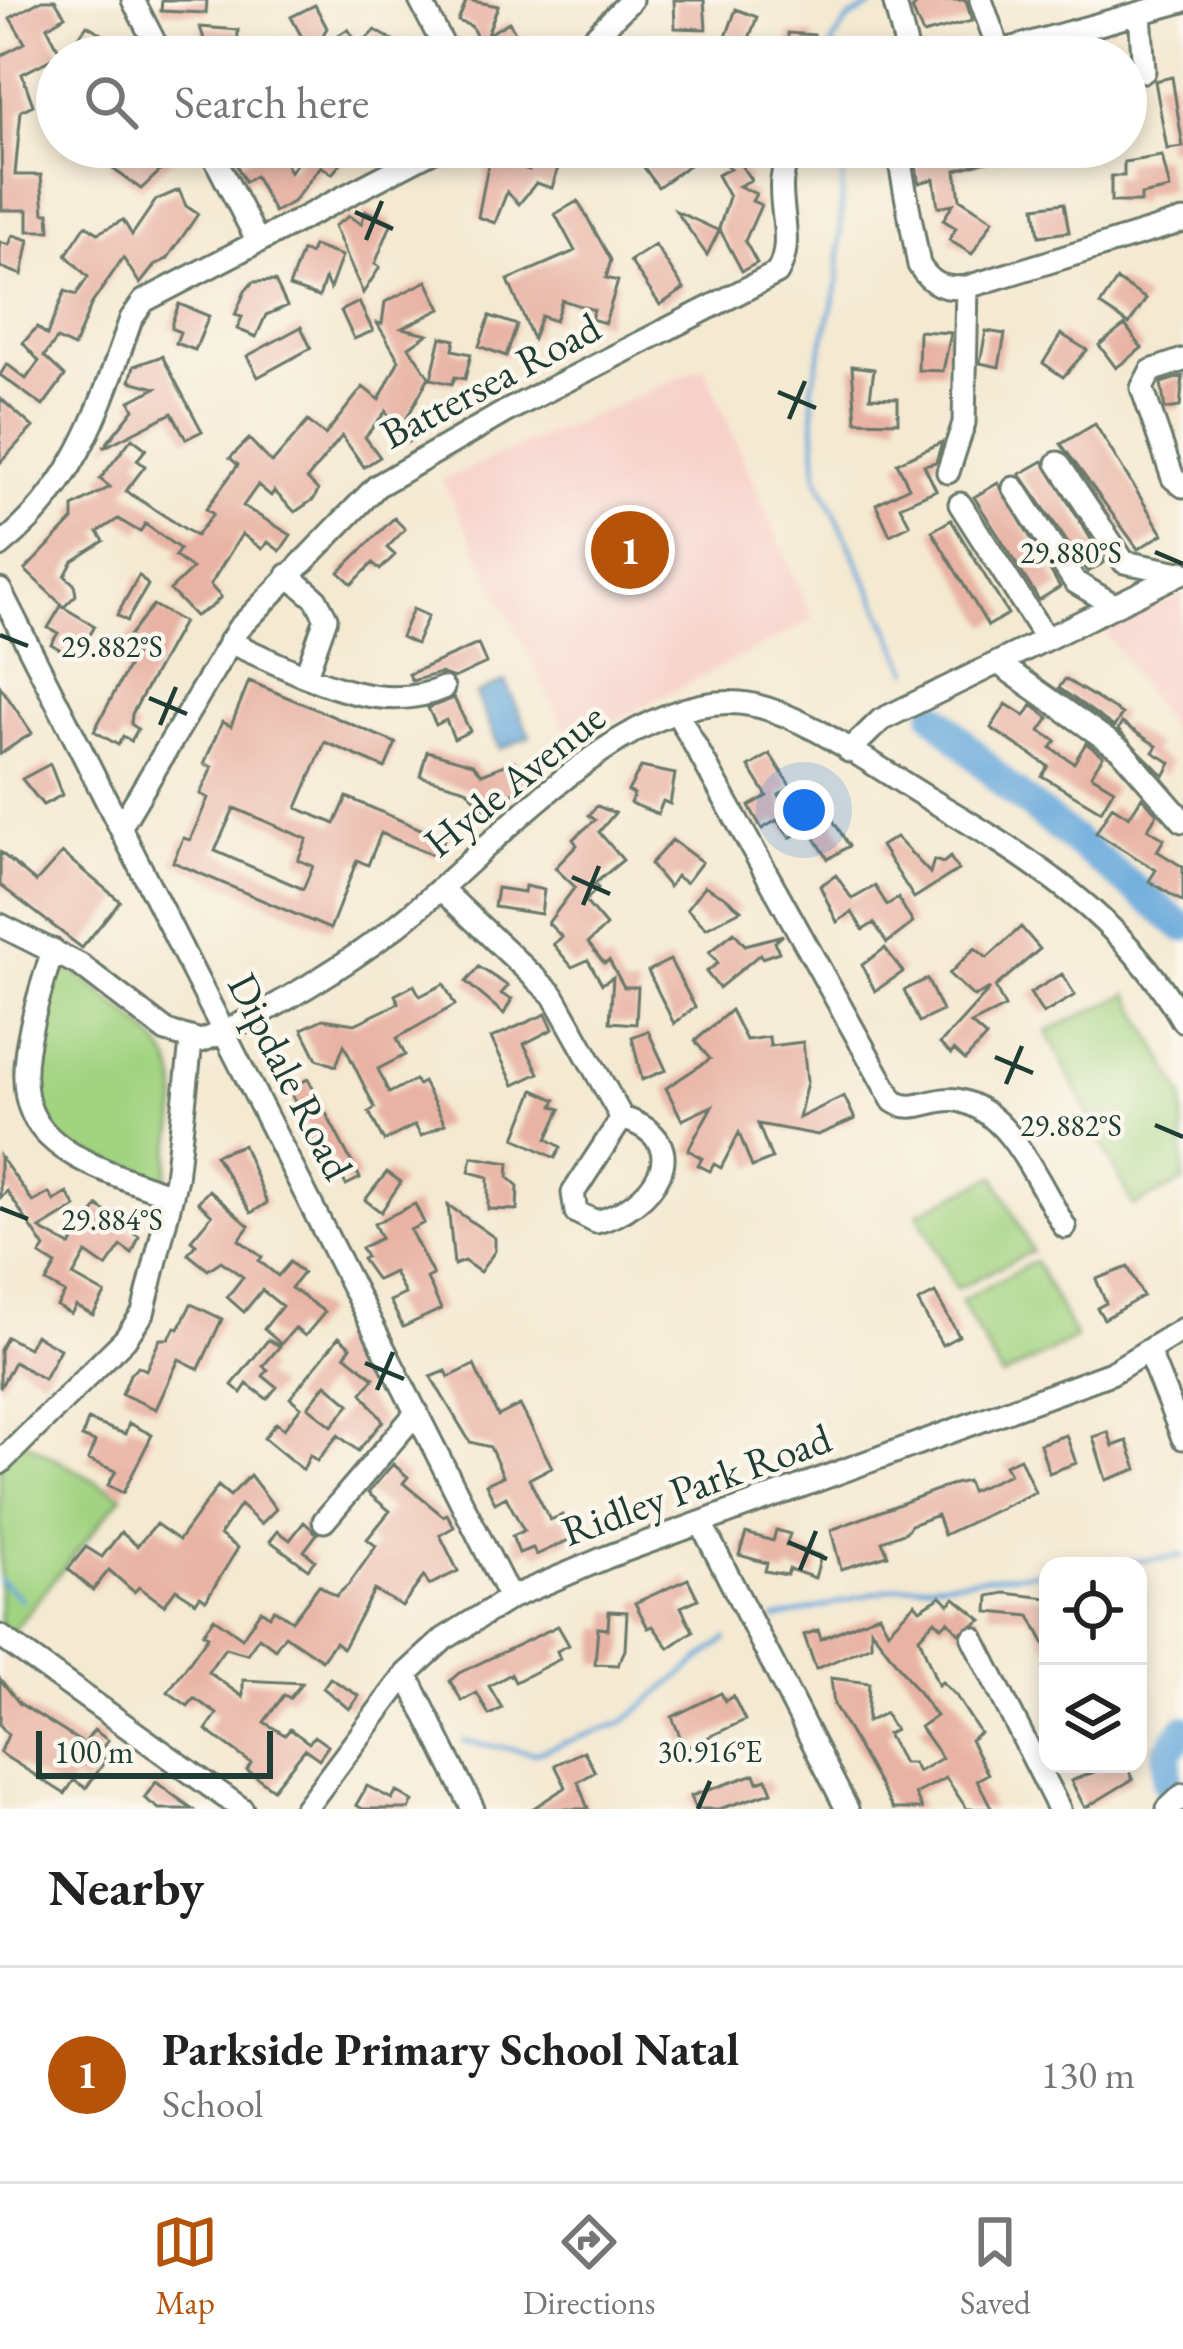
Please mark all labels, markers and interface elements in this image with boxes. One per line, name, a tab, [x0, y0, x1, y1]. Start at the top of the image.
search box	[36, 36, 1147, 168]
icon: search	[78, 69, 144, 135]
text: Search here	[174, 73, 369, 131]
street label: Battersea Road	[371, 299, 610, 461]
pin: 1	[591, 505, 669, 595]
text: 29.880°S	[1020, 533, 1122, 572]
text: 29.882°S	[61, 627, 163, 666]
street label: Hyde Avenue	[412, 689, 616, 869]
your location	[774, 780, 834, 840]
street label: Dipdale Road	[215, 964, 366, 1189]
text: 29.882°S	[1020, 1106, 1122, 1145]
text: 29.884°S	[61, 1200, 163, 1239]
street label: Ridley Park Road	[554, 1410, 839, 1559]
map controls	[1039, 1557, 1147, 1773]
button: locate	[1039, 1557, 1147, 1665]
button: layers	[1039, 1665, 1147, 1773]
scale bar	[36, 1725, 273, 1778]
text: 100 m	[54, 1730, 134, 1773]
text: 30.916°E	[658, 1732, 762, 1771]
text: Nearby	[48, 1854, 204, 1920]
text: Parkside Primary School Natal	[162, 2020, 739, 2078]
text: 1	[77, 2049, 97, 2100]
text: 130 m	[1041, 2049, 1135, 2100]
text: School	[162, 2078, 263, 2129]
tab: Map	[152, 2209, 218, 2324]
tab: Directions	[523, 2209, 656, 2324]
tab: Saved	[960, 2209, 1031, 2324]

